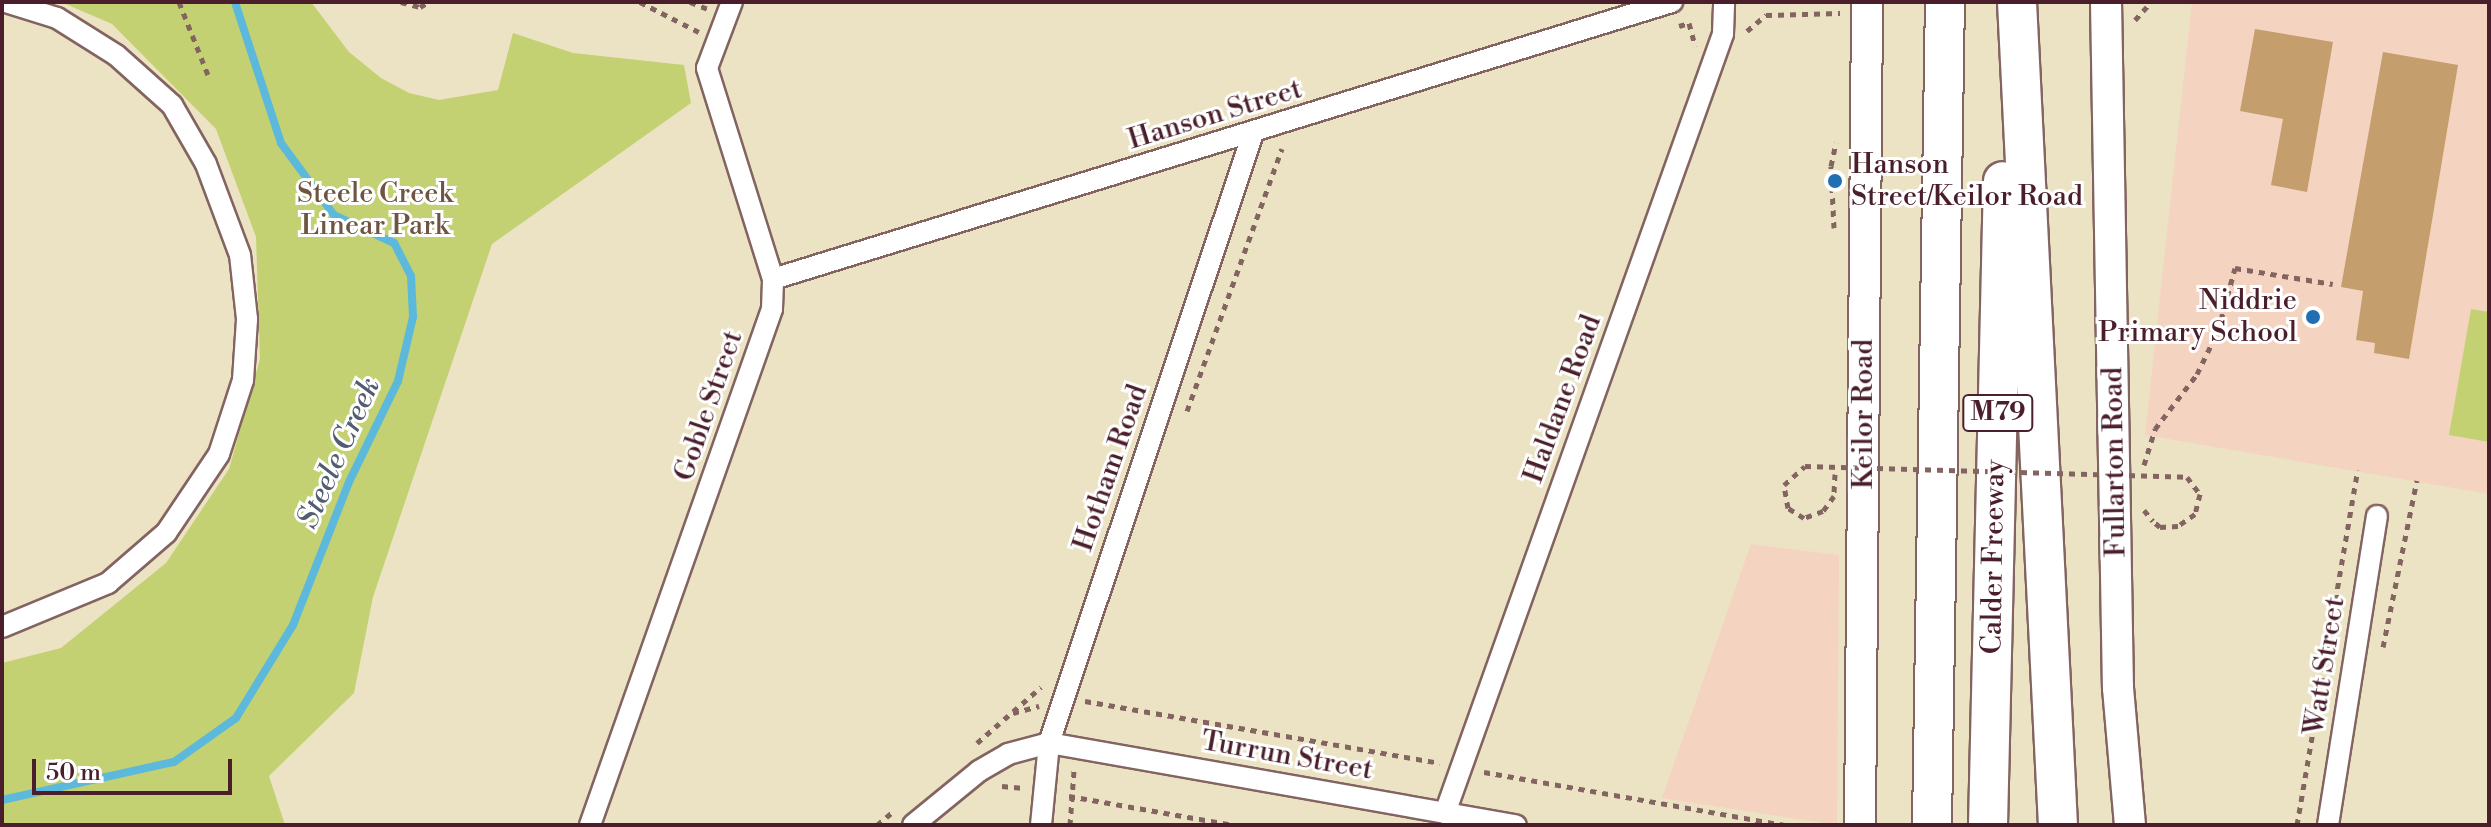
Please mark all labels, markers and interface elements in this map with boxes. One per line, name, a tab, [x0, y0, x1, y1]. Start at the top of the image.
street label: Hanson Street	[1124, 73, 1306, 157]
place label: Hanson Street/Keilor Road	[1851, 148, 2083, 214]
marker: Hanson Street/Keilor Road	[1826, 172, 1844, 190]
park label: Steele Creek Linear Park	[297, 177, 453, 243]
place label: Niddrie Primary School	[2098, 284, 2297, 350]
marker: Niddrie Primary School	[2304, 308, 2322, 326]
street label: Haldane Road	[1517, 310, 1609, 488]
street label: Goble Street	[668, 327, 750, 485]
street label: Keilor Road	[1847, 339, 1881, 489]
street label: Fullarton Road	[2097, 366, 2133, 558]
water label: Steele Creek	[290, 372, 388, 534]
street label: Hotham Road	[1067, 380, 1155, 556]
road number: M79	[1962, 391, 2034, 435]
street label: Calder Freeway	[1976, 459, 2012, 655]
street label: Watt Street	[2298, 595, 2352, 737]
street label: Turrun Street	[1199, 724, 1375, 788]
scale bar	[36, 743, 236, 793]
text: 50 m	[46, 758, 101, 788]

